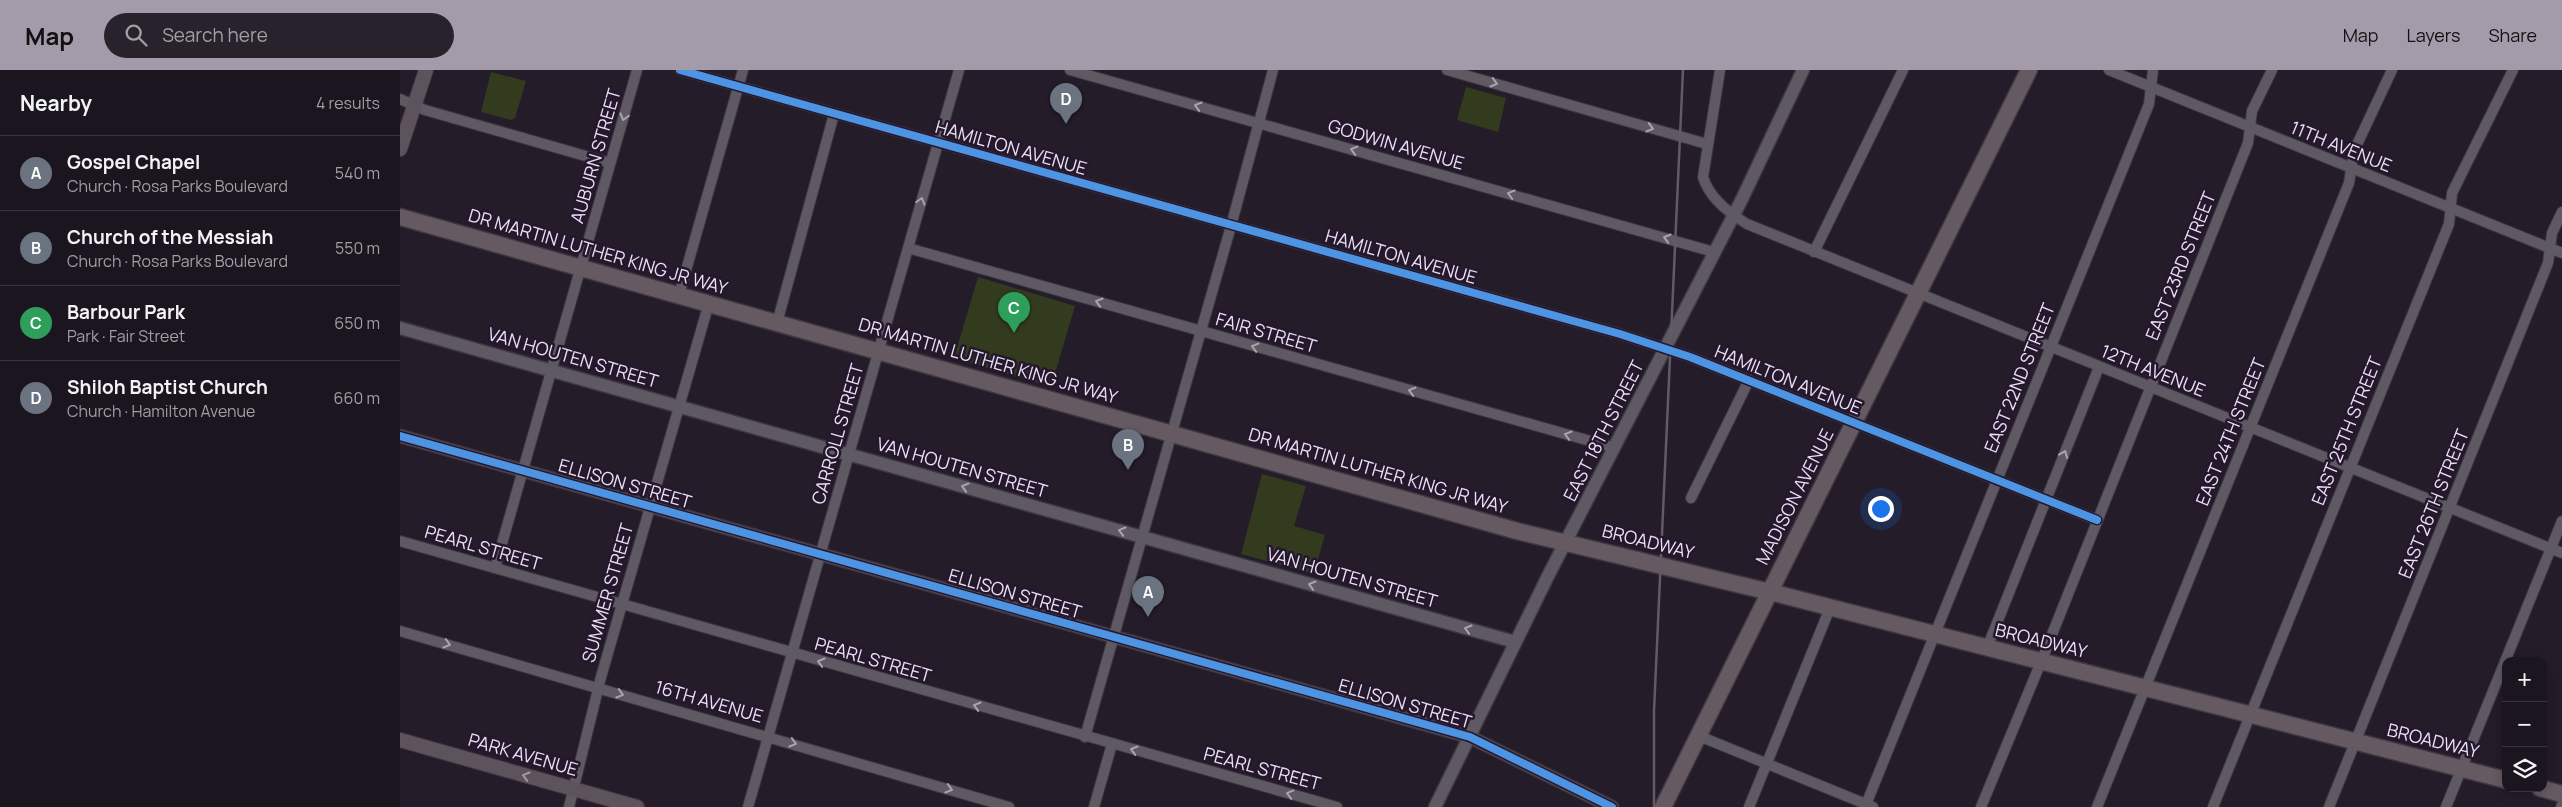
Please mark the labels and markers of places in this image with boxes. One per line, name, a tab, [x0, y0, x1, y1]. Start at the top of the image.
pin: D	[1050, 83, 1082, 124]
pin: C	[998, 292, 1030, 333]
pin: B	[1112, 429, 1144, 470]
pin: A	[1132, 576, 1164, 617]

